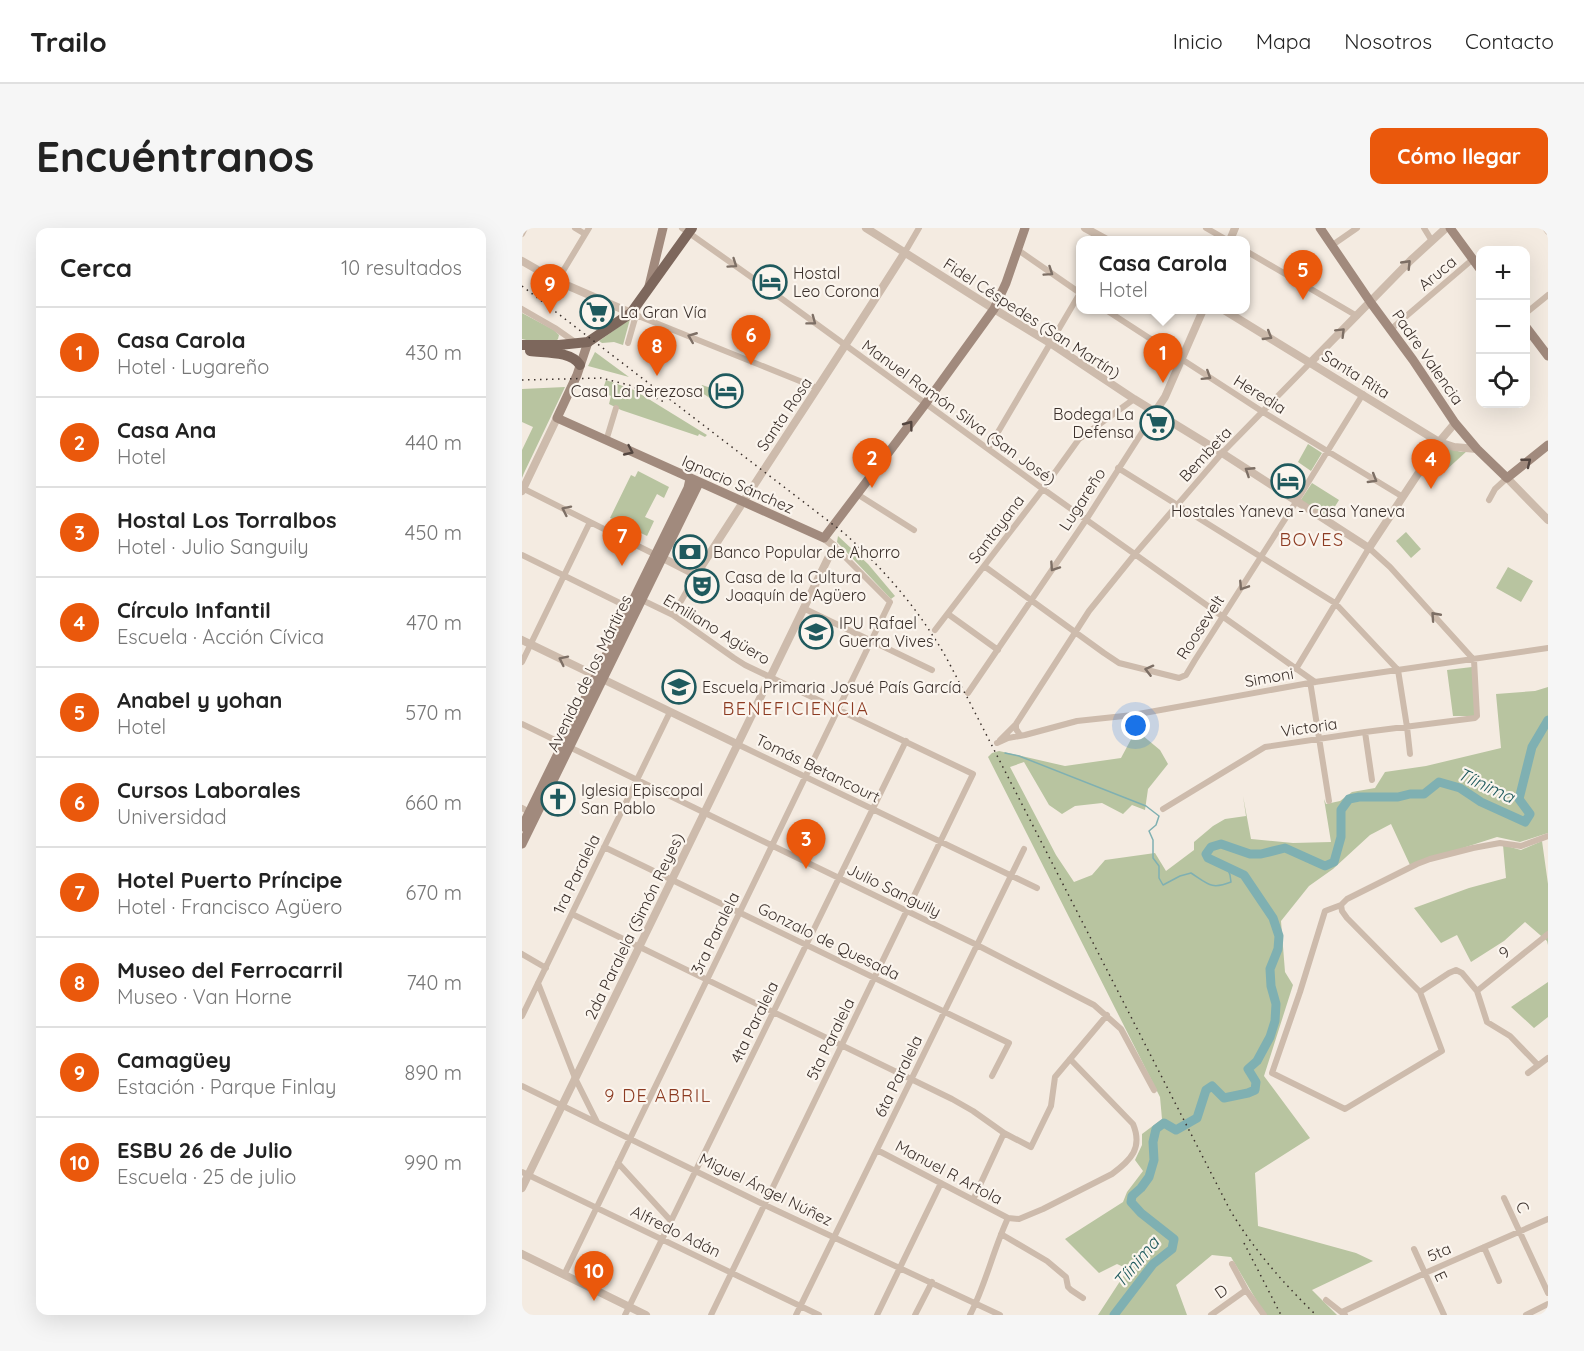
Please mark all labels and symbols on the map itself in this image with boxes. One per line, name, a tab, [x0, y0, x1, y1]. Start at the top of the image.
pin: 5	[1284, 250, 1322, 300]
street label: Aruca	[1414, 251, 1460, 295]
street label: Fidel Céspedes (San Martín)	[940, 253, 1124, 383]
one-way arrow	[727, 257, 738, 268]
one-way arrow	[1400, 261, 1411, 272]
place label: Hostal Leo Corona	[793, 263, 879, 301]
pin: 9	[531, 264, 570, 314]
hotel icon: Hostal Leo Corona	[752, 264, 788, 300]
one-way arrow	[1043, 264, 1054, 275]
supermarket icon: La Gran Vía	[579, 294, 615, 330]
place label: La Gran Vía	[620, 302, 707, 322]
street label: Padre Valencia	[1388, 306, 1468, 408]
one-way arrow	[805, 314, 816, 325]
pin: 6	[732, 316, 770, 365]
pin: 8	[638, 326, 676, 376]
one-way arrow	[1262, 328, 1272, 340]
one-way arrow	[1333, 329, 1344, 340]
one-way arrow	[687, 332, 698, 344]
pin: 1	[1144, 334, 1182, 383]
street label: Manuel Ramón Silva (San José)	[858, 335, 1060, 489]
street label: Santa Rita	[1318, 345, 1394, 403]
one-way arrow	[1201, 369, 1211, 381]
street label: Heredia	[1230, 370, 1290, 418]
hotel icon: Casa La Perezosa	[708, 373, 744, 409]
street label: Santa Rosa	[752, 373, 816, 455]
place label: Casa La Perezosa	[571, 381, 703, 401]
place label: Bodega La Defensa	[1053, 404, 1134, 442]
supermarket icon: Bodega La Defensa	[1139, 405, 1175, 441]
one-way arrow	[902, 420, 913, 431]
street label: Bembeta	[1175, 422, 1235, 486]
pin: 2	[852, 438, 892, 488]
pin: 4	[1412, 440, 1450, 489]
one-way arrow	[623, 444, 634, 456]
street label: Ignacio Sánchez	[679, 450, 797, 518]
one-way arrow	[1521, 458, 1532, 469]
hotel icon: Hostales Yaneva - Casa Yaneva	[1270, 463, 1306, 499]
street label: Lugareño	[1054, 464, 1110, 534]
one-way arrow	[1245, 467, 1256, 478]
one-way arrow	[1367, 471, 1377, 483]
street label: Santayana	[964, 491, 1028, 567]
place label: Hostales Yaneva - Casa Yaneva	[1171, 501, 1405, 521]
one-way arrow	[562, 506, 573, 517]
pin: 7	[602, 516, 642, 566]
district label: BOVES	[1279, 528, 1345, 551]
bank icon: Banco Popular de Ahorro	[672, 534, 708, 570]
place label: Banco Popular de Ahorro	[713, 542, 900, 562]
one-way arrow	[1050, 560, 1061, 571]
place label: Casa de la Cultura Joaquín de Agüero	[725, 567, 866, 605]
theatre icon: Casa de la Cultura Joaquín de Agüero	[684, 568, 720, 604]
one-way arrow	[1238, 580, 1250, 590]
street label: Emiliano Agüero	[660, 589, 774, 669]
street label: Avenida de los Mártires	[542, 591, 636, 755]
street label: Roosevelt	[1172, 591, 1228, 663]
one-way arrow	[1431, 612, 1442, 623]
place label: IPU Rafael Guerra Vives	[839, 613, 933, 651]
school or university icon: IPU Rafael Guerra Vives	[798, 614, 834, 650]
one-way arrow	[558, 655, 569, 667]
street label: Simoni	[1243, 663, 1295, 691]
one-way arrow	[1144, 665, 1154, 678]
school or university icon: Escuela Primaria Josué País García	[661, 669, 697, 705]
place label: Escuela Primaria Josué País García	[702, 677, 961, 697]
district label: BENEFICIENCIA	[723, 697, 869, 720]
your location	[1121, 711, 1150, 740]
street label: Victoria	[1280, 713, 1338, 741]
street label: Tomás Betancourt	[752, 729, 884, 807]
water label: Tíinima	[1454, 762, 1519, 809]
place label: Iglesia Episcopal San Pablo	[581, 780, 703, 818]
church icon: Iglesia Episcopal San Pablo	[540, 781, 576, 817]
pin: 3	[786, 820, 826, 869]
street label: 2da Paralela (Simón Reyes)	[580, 829, 688, 1023]
street label: 1ra Paralela	[548, 831, 604, 917]
street label: Julio Sanguily	[844, 859, 944, 921]
street label: 3ra Paralela	[686, 889, 744, 977]
street label: Gonzalo de Quesada	[755, 898, 903, 984]
street label: 9	[1494, 941, 1514, 963]
street label: 4ta Paralela	[726, 978, 782, 1066]
street label: 5ta Paralela	[802, 995, 858, 1083]
street label: 6ta Paralela	[870, 1032, 926, 1120]
district label: 9 DE ABRIL	[604, 1084, 712, 1107]
street label: Manuel R Artola	[892, 1135, 1006, 1209]
street label: Miguel Ángel Núñez	[696, 1148, 836, 1230]
street label: C	[1512, 1198, 1534, 1216]
street label: Alfredo Adán	[628, 1201, 724, 1261]
water label: Tíinima	[1108, 1231, 1165, 1292]
street label: 5ta	[1424, 1238, 1454, 1266]
pin: 10	[574, 1252, 614, 1301]
street label: E	[1430, 1268, 1452, 1284]
street label: D	[1211, 1279, 1231, 1303]

